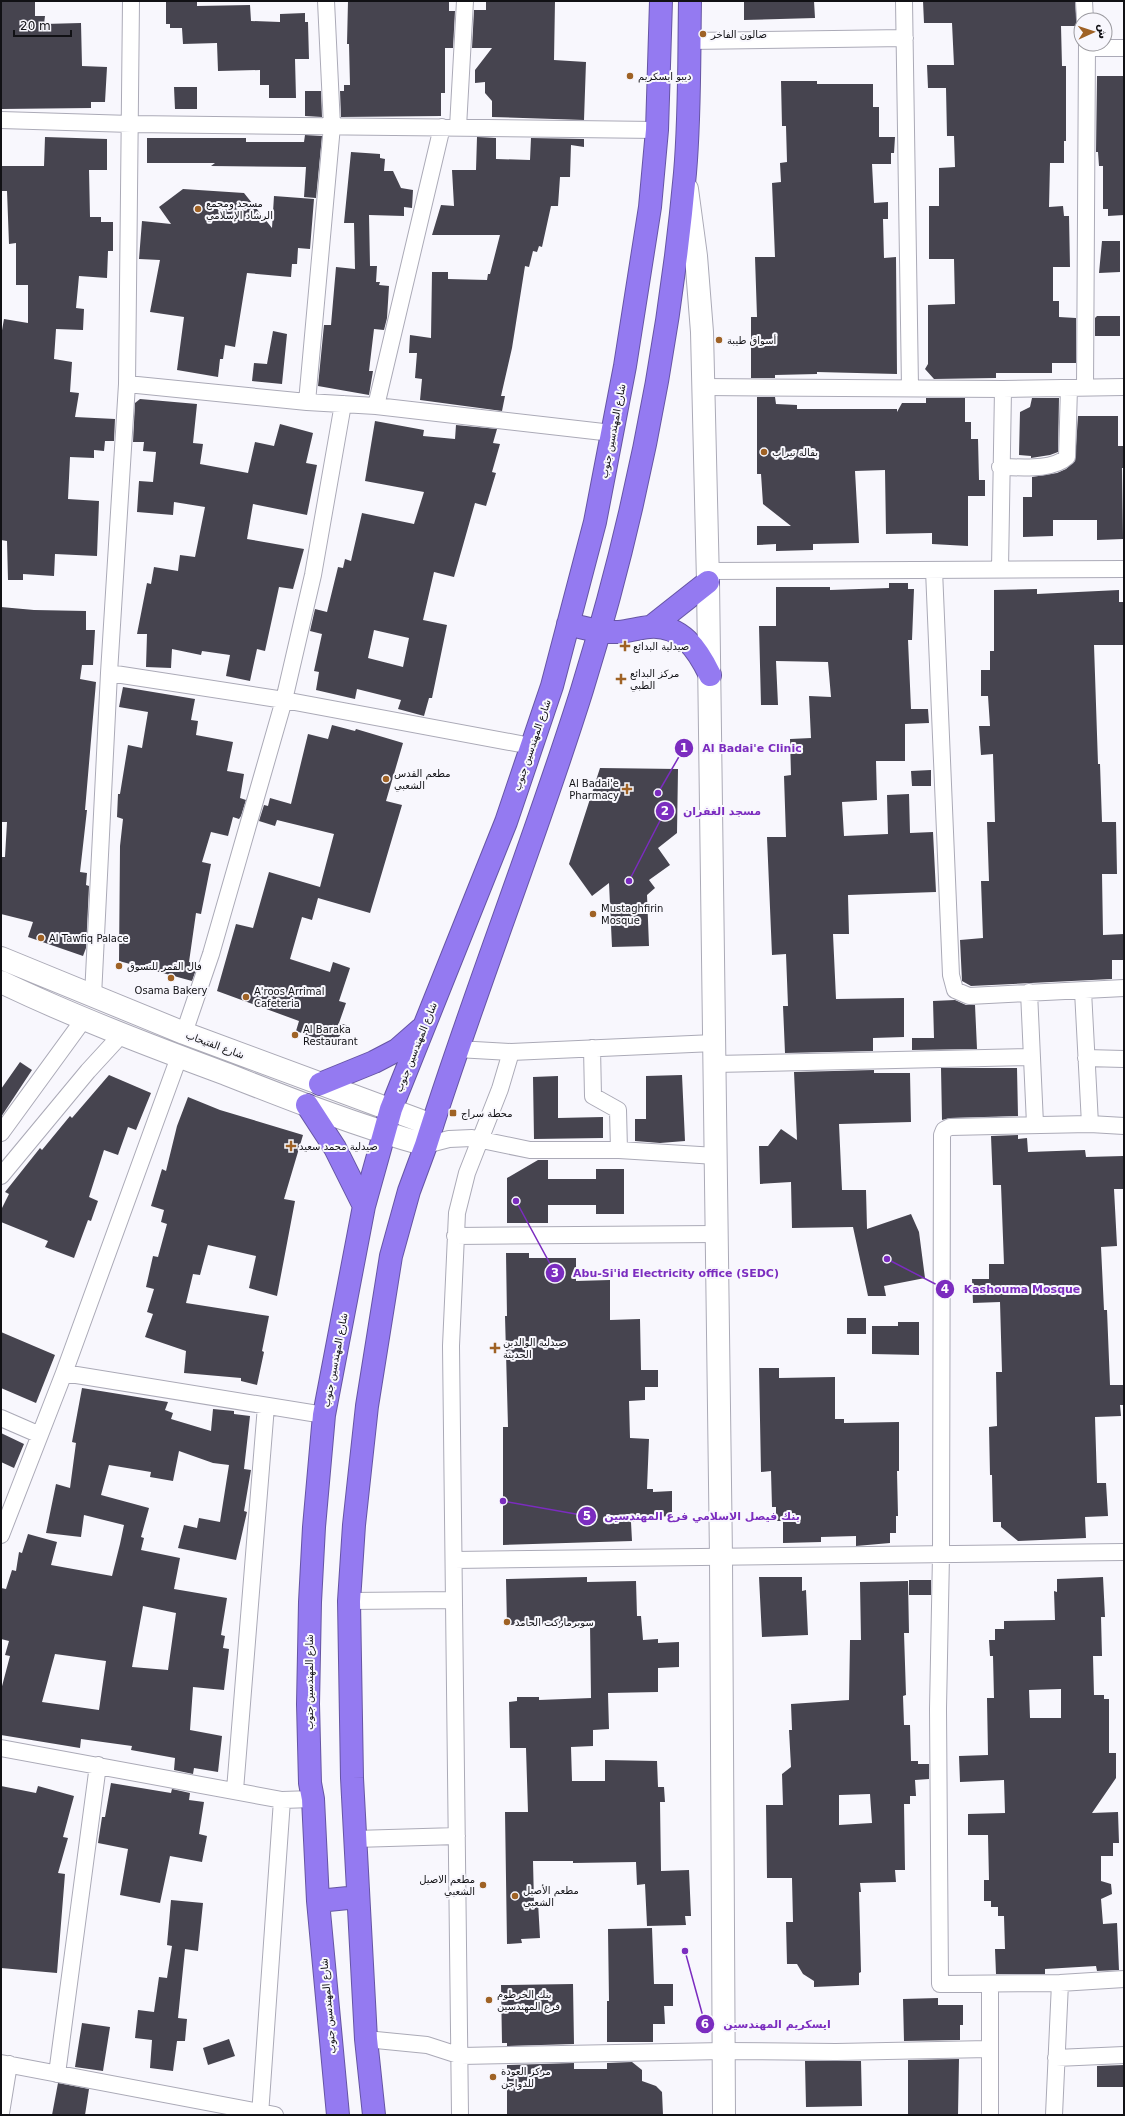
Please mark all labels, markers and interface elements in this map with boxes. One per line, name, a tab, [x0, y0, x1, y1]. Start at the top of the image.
scale bar	[14, 12, 71, 38]
north arrow	[1073, 12, 1113, 52]
text: 20 m	[20, 19, 51, 33]
text: ش	[1096, 24, 1109, 39]
marker: صالون الفاخر	[698, 29, 708, 39]
place label: صالون الفاخر	[710, 29, 767, 40]
marker: ديبو ايسكريم	[625, 71, 635, 81]
place label: ديبو ايسكريم	[638, 71, 692, 83]
place label: مسجد ومجمع الرشاد الإسلامي	[206, 198, 273, 222]
marker: مسجد ومجمع الرشاد الإسلامي	[193, 204, 203, 214]
place label: أسواق طيبة	[727, 334, 777, 346]
marker: أسواق طيبة	[714, 335, 724, 345]
street label: شارع المهندسين جنوب	[598, 383, 629, 479]
marker: بقالة تيراب	[759, 447, 769, 457]
place label: بقالة تيراب	[772, 447, 818, 458]
marker: صيدلية البدائع	[620, 641, 630, 651]
place label: صيدلية البدائع	[633, 641, 689, 653]
place label: مركز البدائع الطبي	[630, 668, 679, 692]
marker: مركز البدائع الطبي	[615, 673, 627, 685]
street label: شارع المهندسين جنوب	[511, 698, 554, 792]
callout: Al Badai'e Clinic	[674, 737, 810, 760]
text: 1	[680, 741, 688, 755]
text: Al Badai'e Clinic	[702, 742, 802, 755]
place label: مطعم القدس الشعبي	[394, 768, 451, 792]
marker: مطعم القدس الشعبي	[381, 774, 391, 784]
place label: Al Badai'e Pharmacy	[569, 778, 619, 801]
marker: Al Badai'e Pharmacy	[622, 784, 632, 794]
callout: مسجد الغفران	[655, 799, 770, 822]
text: 2	[661, 804, 669, 818]
text: مسجد الغفران	[683, 805, 761, 818]
place label: Mustaghfirin Mosque	[601, 903, 663, 926]
marker: Mustaghfirin Mosque	[588, 909, 598, 919]
marker: Al Tawfiq Palace	[36, 933, 46, 943]
place label: Al Tawfiq Palace	[49, 933, 129, 944]
marker: فال القمر للتسوق	[114, 961, 124, 971]
place label: فال القمر للتسوق	[127, 961, 202, 972]
marker: Osama Bakery	[166, 973, 176, 983]
place label: Osama Bakery	[135, 985, 208, 996]
place label: A'roos Arrimal Cafeteria	[254, 986, 324, 1009]
marker: A'roos Arrimal Cafeteria	[241, 992, 251, 1002]
street label: شارع المهندسين جنوب	[393, 1001, 440, 1094]
place label: Al Baraka Restaurant	[303, 1024, 358, 1047]
street label: شارع الفتيحاب	[184, 1029, 246, 1062]
marker: Al Baraka Restaurant	[290, 1030, 300, 1040]
marker: محطة سراج	[448, 1108, 458, 1118]
place label: محطة سراج	[461, 1108, 513, 1120]
marker: صيدلية محمد سعيد	[286, 1141, 296, 1151]
place label: صيدلية محمد سعيد	[299, 1141, 378, 1152]
callout: Abu-Si'id Electricity office (SEDC)	[545, 1262, 787, 1285]
text: 3	[551, 1266, 559, 1280]
text: Abu-Si'id Electricity office (SEDC)	[573, 1267, 779, 1280]
callout: Kashouma Mosque	[935, 1277, 1088, 1300]
text: 4	[941, 1282, 949, 1296]
text: Kashouma Mosque	[964, 1283, 1080, 1296]
street label: شارع المهندسين جنوب	[320, 1312, 351, 1408]
place label: صيدلية الوالدين الحديثة	[503, 1337, 567, 1360]
marker: صيدلية الوالدين الحديثة	[490, 1343, 500, 1353]
callout: بنك فيصل الاسلامي فرع المهندسين	[577, 1505, 808, 1528]
text: 5	[583, 1509, 591, 1523]
text: بنك فيصل الاسلامي فرع المهندسين	[604, 1510, 800, 1523]
marker: سوبرماركت الحامد	[502, 1617, 512, 1627]
place label: سوبرماركت الحامد	[515, 1617, 594, 1628]
street label: شارع المهندسين جنوب	[304, 1634, 316, 1730]
place label: مطعم الاصيل الشعبي	[419, 1874, 475, 1898]
marker: مطعم الاصيل الشعبي	[478, 1880, 488, 1890]
place label: مطعم الأصيل الشعبي	[523, 1884, 579, 1909]
marker: مطعم الأصيل الشعبي	[510, 1891, 520, 1901]
street label: شارع المهندسين جنوب	[318, 1958, 339, 2054]
place label: بنك الخرطوم فرع المهندسين	[497, 1989, 560, 2013]
marker: بنك الخرطوم فرع المهندسين	[484, 1995, 494, 2005]
callout: ايسكريم المهندسين	[695, 2013, 839, 2036]
text: 6	[701, 2017, 709, 2031]
text: ايسكريم المهندسين	[723, 2018, 831, 2031]
place label: مركز العودة للدواجن	[501, 2066, 551, 2090]
marker: مركز العودة للدواجن	[488, 2072, 498, 2082]

